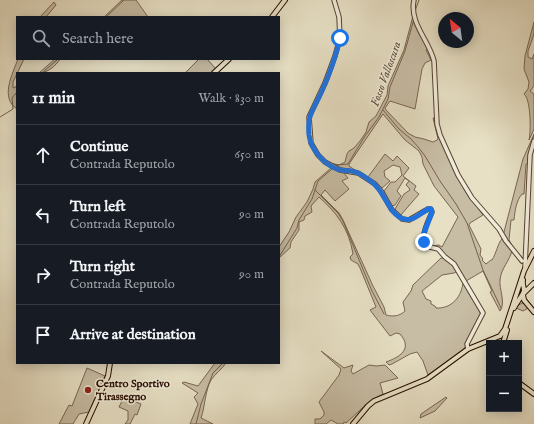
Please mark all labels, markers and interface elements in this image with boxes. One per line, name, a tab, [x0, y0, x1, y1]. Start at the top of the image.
north arrow	[438, 12, 474, 48]
search box	[16, 16, 280, 60]
icon: search	[30, 27, 52, 49]
text: Search here	[62, 29, 133, 48]
route start	[331, 29, 349, 47]
water label: Fosso Valloscura	[367, 39, 405, 109]
text: 11 min	[32, 88, 75, 109]
text: Walk · 830 m	[199, 90, 264, 107]
text: Continue	[70, 137, 128, 156]
icon: ahead	[32, 144, 54, 166]
text: 650 m	[235, 146, 264, 163]
text: Contrada Reputolo	[70, 156, 175, 173]
text: Turn left	[70, 197, 126, 216]
icon: left	[32, 204, 54, 226]
text: 90 m	[239, 206, 264, 223]
text: Contrada Reputolo	[70, 216, 175, 233]
route end	[415, 233, 433, 251]
text: Turn right	[70, 257, 135, 276]
icon: right	[32, 264, 54, 286]
text: 90 m	[239, 266, 264, 283]
text: Contrada Reputolo	[70, 276, 175, 293]
icon: arrive	[32, 324, 54, 346]
text: Arrive at destination	[70, 325, 196, 344]
map controls	[486, 340, 522, 412]
button: +	[486, 340, 522, 376]
button: −	[486, 376, 522, 412]
place label: Centro Sportivo Tirassegno	[95, 377, 170, 404]
marker: Centro Sportivo Tirassegno	[83, 385, 93, 395]

